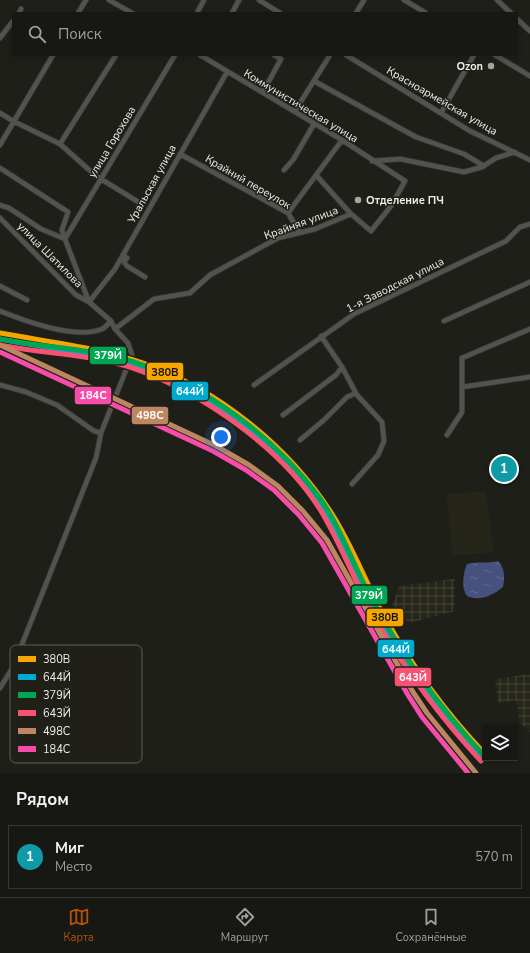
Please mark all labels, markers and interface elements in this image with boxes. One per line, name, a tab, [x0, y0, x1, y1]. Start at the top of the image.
search box	[12, 12, 518, 56]
icon: search	[26, 23, 48, 45]
text: Поиск	[58, 24, 102, 44]
place label: Ozon	[456, 59, 483, 74]
marker: Ozon	[486, 61, 496, 71]
street label: Красноармейская улица	[384, 63, 500, 139]
street label: Коммунистическая улица	[241, 66, 361, 146]
street label: улица Горохова	[85, 103, 139, 181]
street label: Уральская улица	[124, 142, 180, 227]
street label: Крайний переулок	[202, 151, 294, 213]
place label: Отделение ПЧ	[366, 193, 444, 208]
marker: Отделение ПЧ	[353, 195, 363, 205]
street label: Крайняя улица	[262, 203, 340, 243]
street label: улица Шатилова	[14, 219, 86, 291]
street label: 1-я Заводская улица	[343, 254, 447, 316]
line badge: 379Й	[89, 346, 127, 365]
text: 379Й	[94, 347, 122, 363]
line badge: 380В	[146, 362, 184, 381]
text: 380В	[151, 365, 179, 380]
line badge: 644Й	[171, 381, 209, 401]
text: 644Й	[176, 383, 204, 399]
line badge: 184С	[74, 386, 112, 405]
text: 184С	[79, 388, 107, 403]
line badge: 498С	[131, 406, 169, 425]
text: 498С	[136, 408, 164, 423]
your location	[211, 427, 231, 447]
pin: 1	[491, 454, 517, 484]
line badge: 379Й	[351, 585, 388, 605]
text: 379Й	[355, 587, 383, 603]
line badge: 380В	[366, 608, 404, 627]
text: 380В	[371, 610, 399, 625]
line badge: 644Й	[377, 639, 415, 658]
text: 644Й	[382, 641, 410, 657]
legend	[10, 645, 142, 763]
text: 380В	[43, 652, 70, 667]
line badge: 643Й	[394, 667, 432, 687]
text: 643Й	[399, 669, 427, 685]
text: 644Й	[43, 670, 71, 685]
text: 379Й	[43, 688, 71, 703]
text: 643Й	[43, 706, 71, 721]
text: 498С	[43, 724, 70, 739]
map controls	[482, 725, 518, 761]
button: layers	[482, 725, 518, 761]
text: 184С	[43, 742, 70, 757]
text: Рядом	[16, 788, 69, 811]
text: Миг	[55, 838, 84, 858]
text: 1	[26, 848, 34, 866]
text: 570 m	[475, 848, 513, 866]
text: Место	[55, 858, 92, 876]
tab: Карта	[63, 906, 94, 945]
tab: Маршрут	[221, 906, 269, 945]
tab: Сохранённые	[395, 906, 467, 945]

